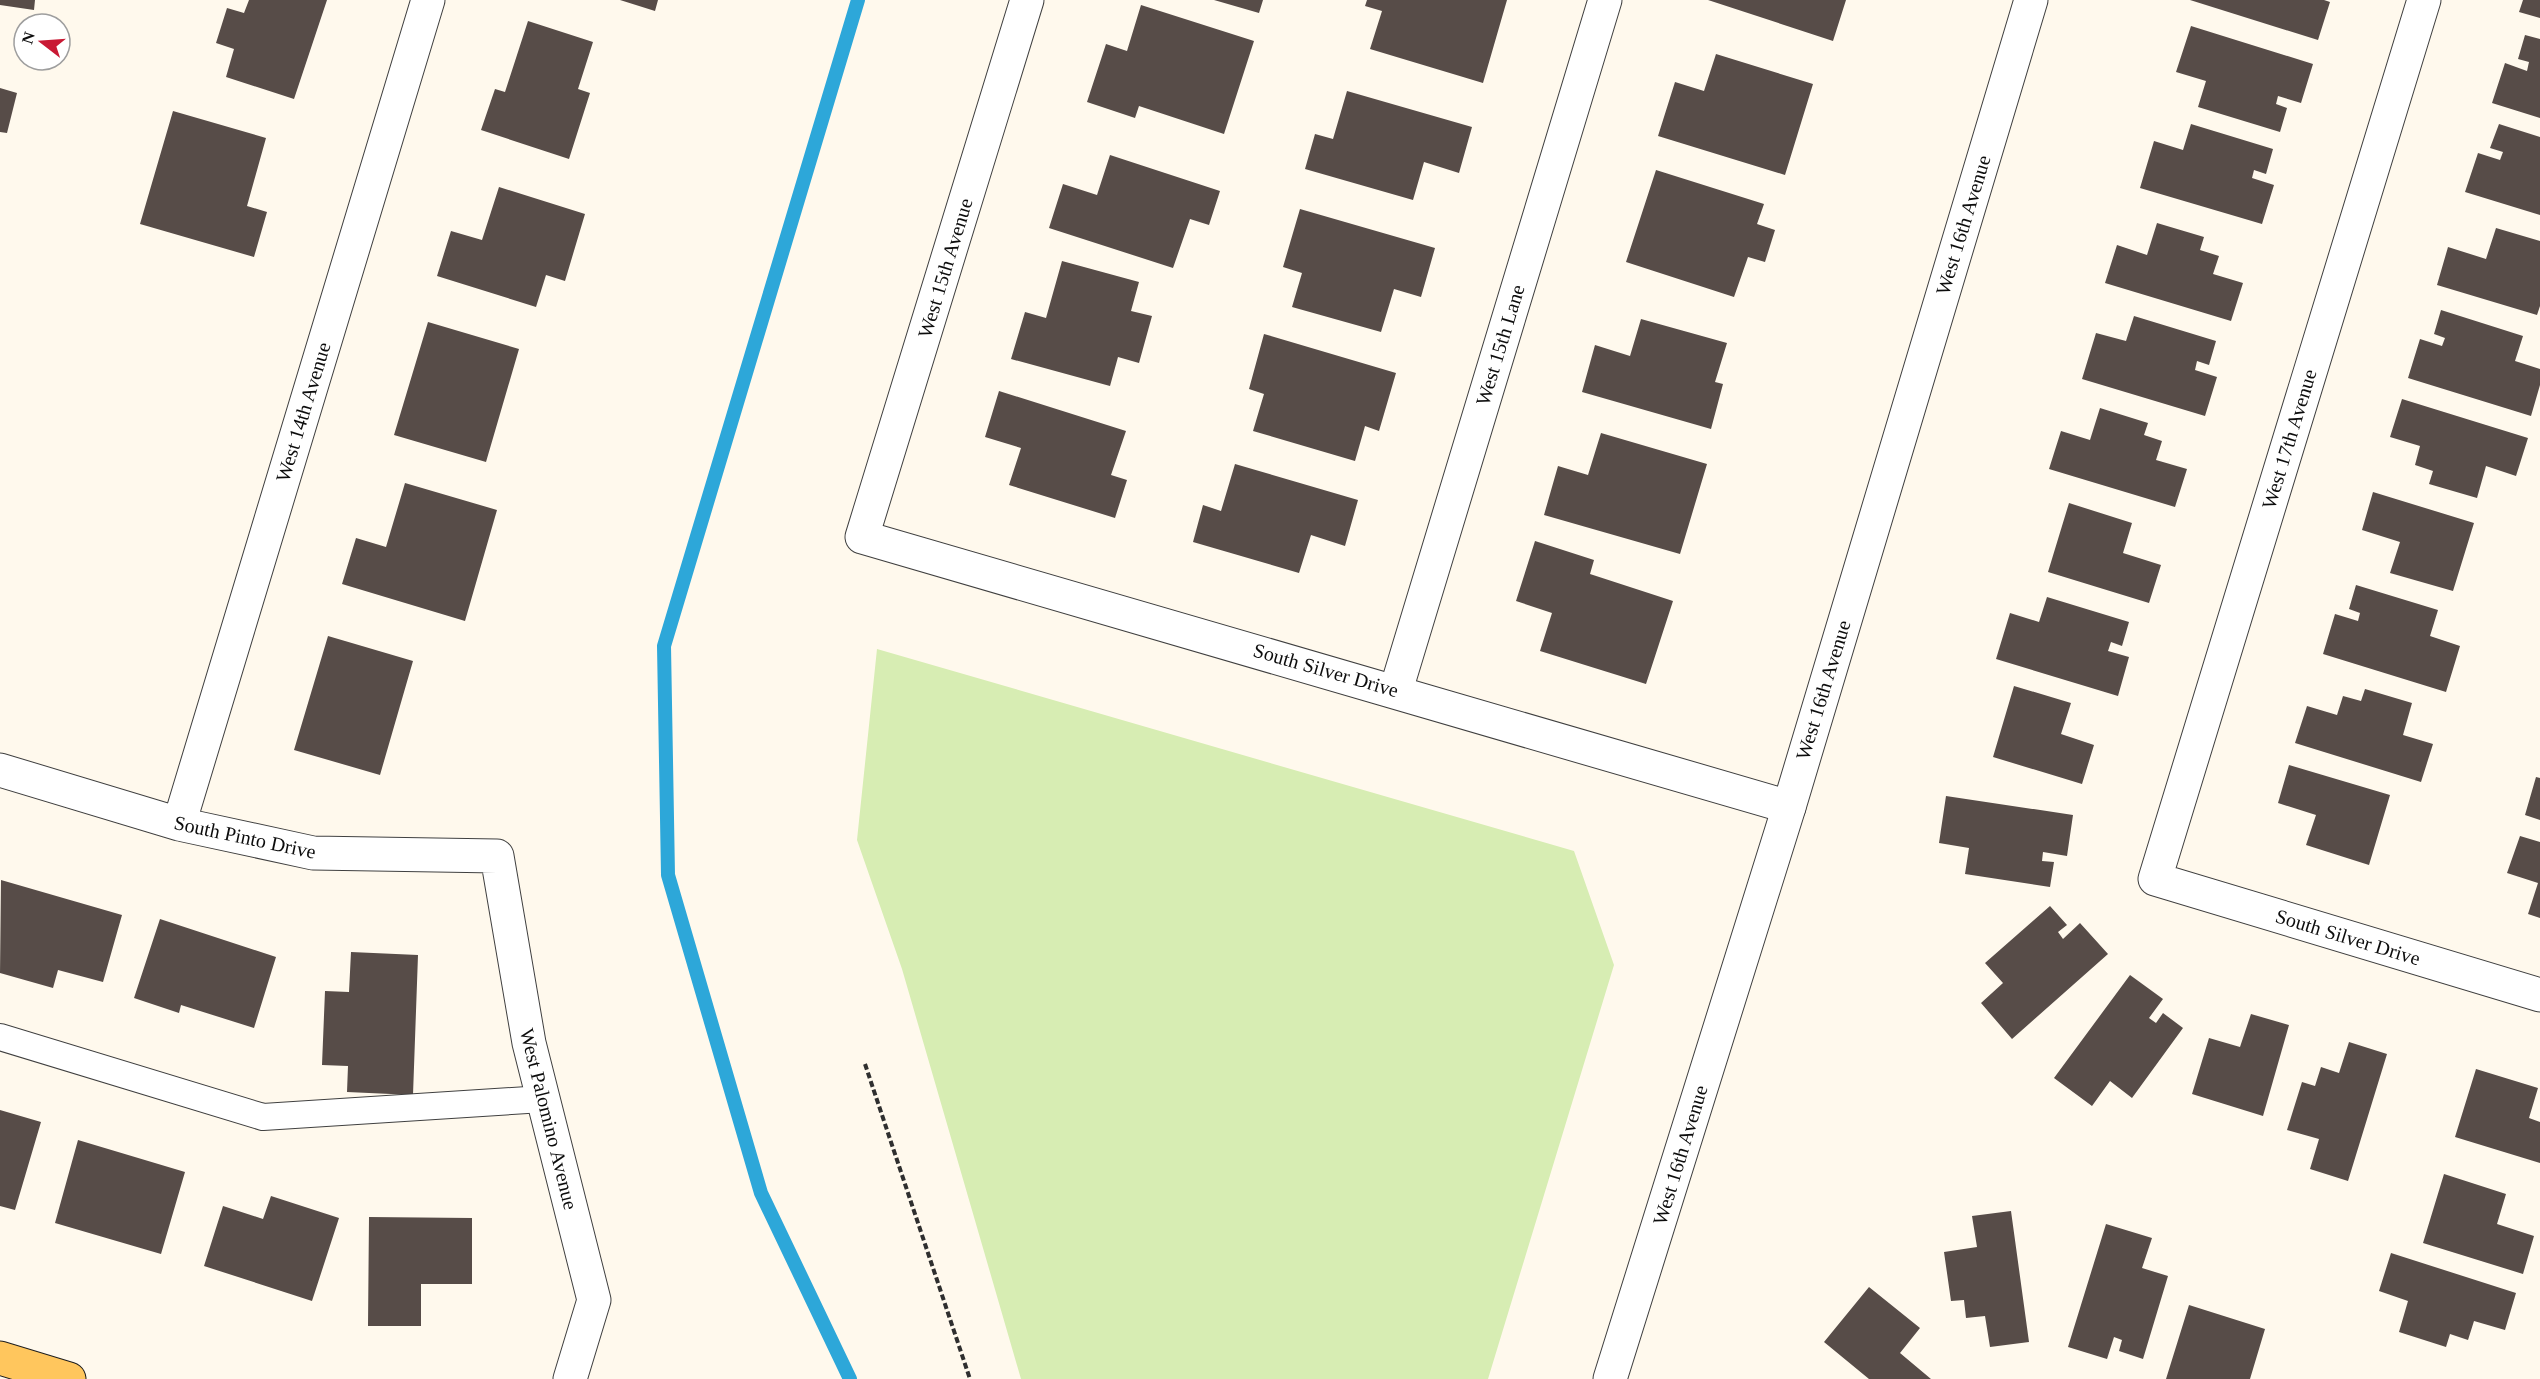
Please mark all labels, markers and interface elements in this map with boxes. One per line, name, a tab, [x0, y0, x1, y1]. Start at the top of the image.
north arrow	[12, 12, 72, 72]
text: N	[18, 29, 38, 46]
street label: West 16th Avenue	[1931, 153, 1995, 297]
street label: West 15th Avenue	[913, 196, 977, 340]
street label: West 15th Lane	[1471, 282, 1529, 408]
street label: West 14th Avenue	[271, 340, 335, 484]
street label: West 17th Avenue	[2257, 367, 2321, 511]
street label: West 16th Avenue	[1791, 618, 1855, 762]
street label: South Silver Drive	[1251, 639, 1401, 701]
street label: South Pinto Drive	[172, 811, 318, 863]
street label: South Silver Drive	[2273, 905, 2423, 969]
street label: West Palomino Avenue	[516, 1026, 582, 1212]
street label: West 16th Avenue	[1648, 1083, 1712, 1227]

